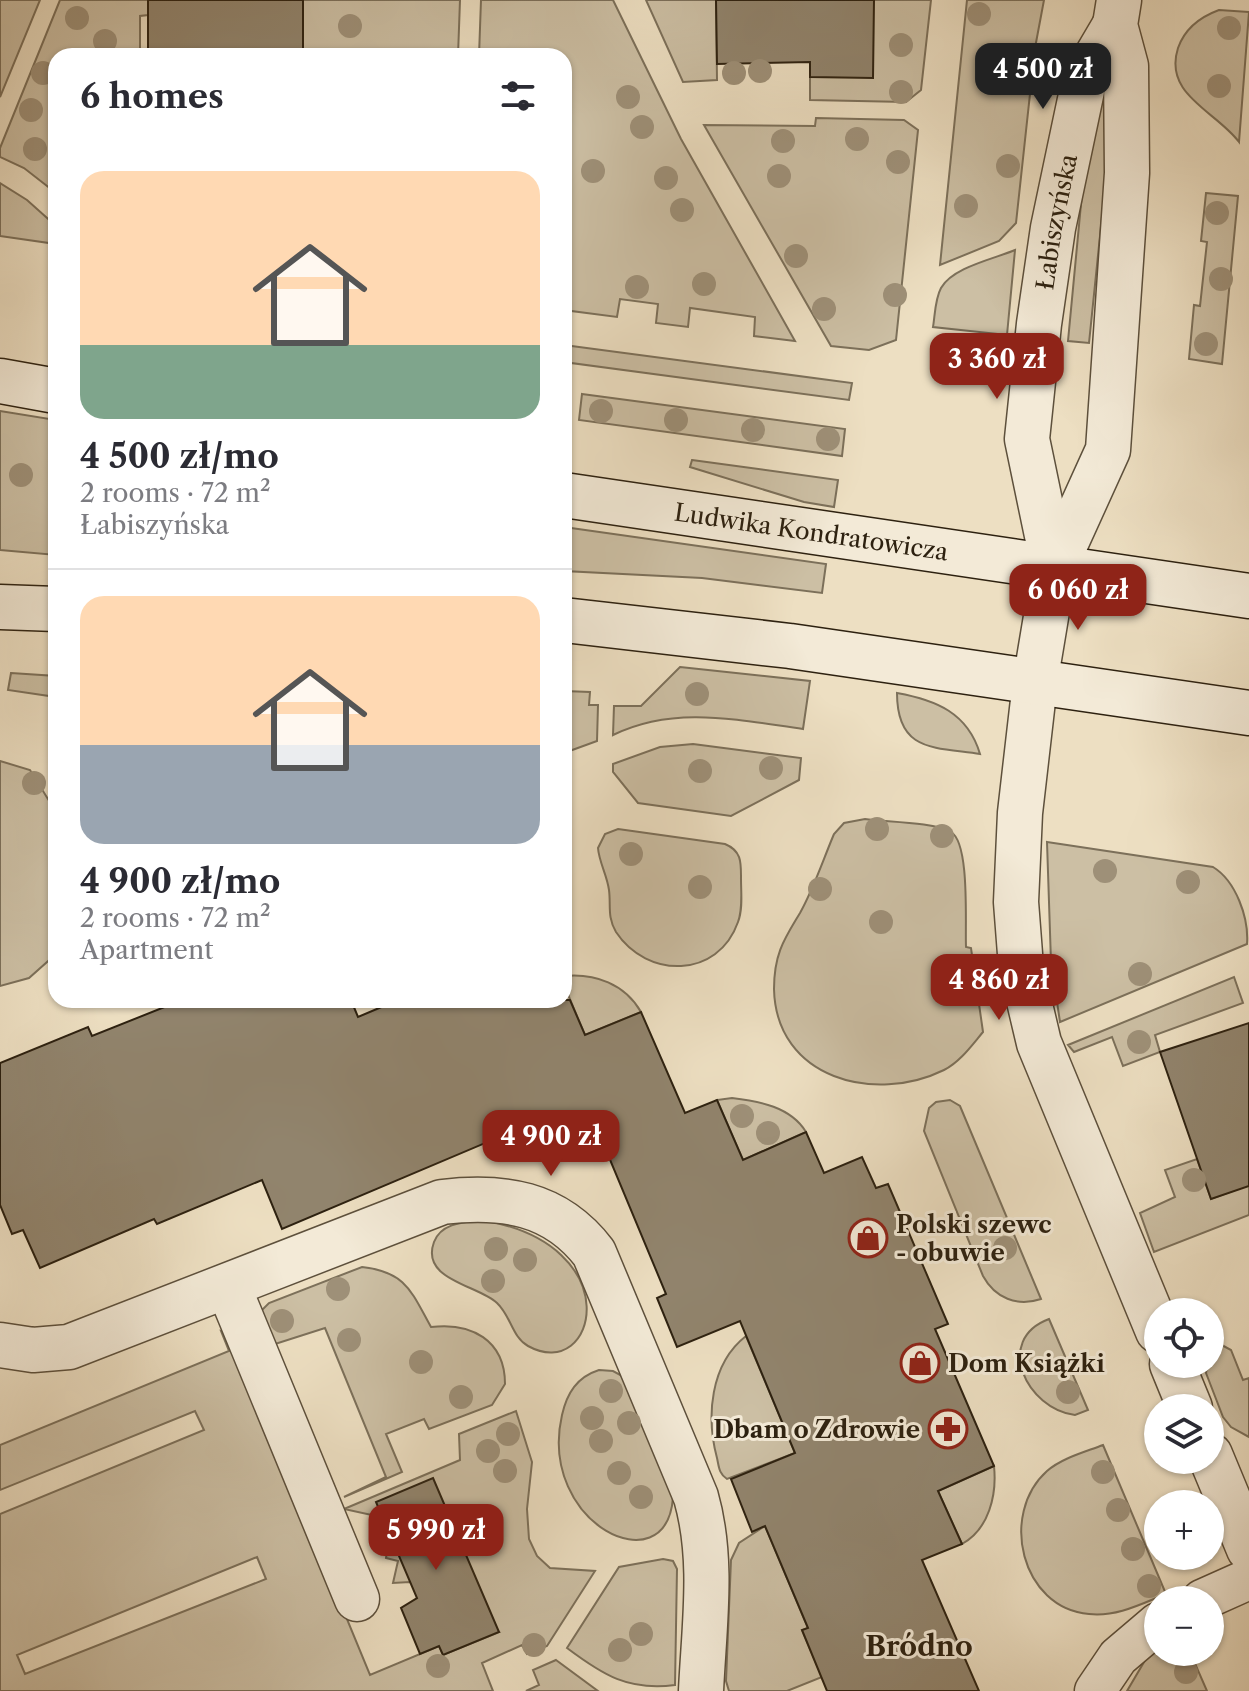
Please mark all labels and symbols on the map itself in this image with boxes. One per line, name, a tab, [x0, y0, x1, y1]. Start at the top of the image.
pin: 4 500 zł	[960, 43, 1126, 111]
street label: Łabiszyńska	[1030, 151, 1083, 292]
pin: 3 360 zł	[914, 333, 1080, 401]
street label: Ludwika Kondratowicza	[672, 497, 951, 566]
pin: 6 060 zł	[995, 564, 1161, 632]
pin: 4 860 zł	[916, 954, 1082, 1022]
pin: 4 900 zł	[468, 1110, 634, 1178]
place label: Polski szewc - obuwie	[896, 1210, 1051, 1267]
shop icon: Polski szewc - obuwie	[847, 1217, 889, 1259]
shop icon: Dom Książki	[899, 1342, 941, 1384]
place label: Dom Książki	[948, 1349, 1105, 1378]
pharmacy icon: Dbam o Zdrowie	[927, 1408, 969, 1450]
place label: Dbam o Zdrowie	[713, 1415, 920, 1444]
pin: 5 990 zł	[353, 1504, 519, 1572]
district label: Bródno	[865, 1629, 973, 1663]

